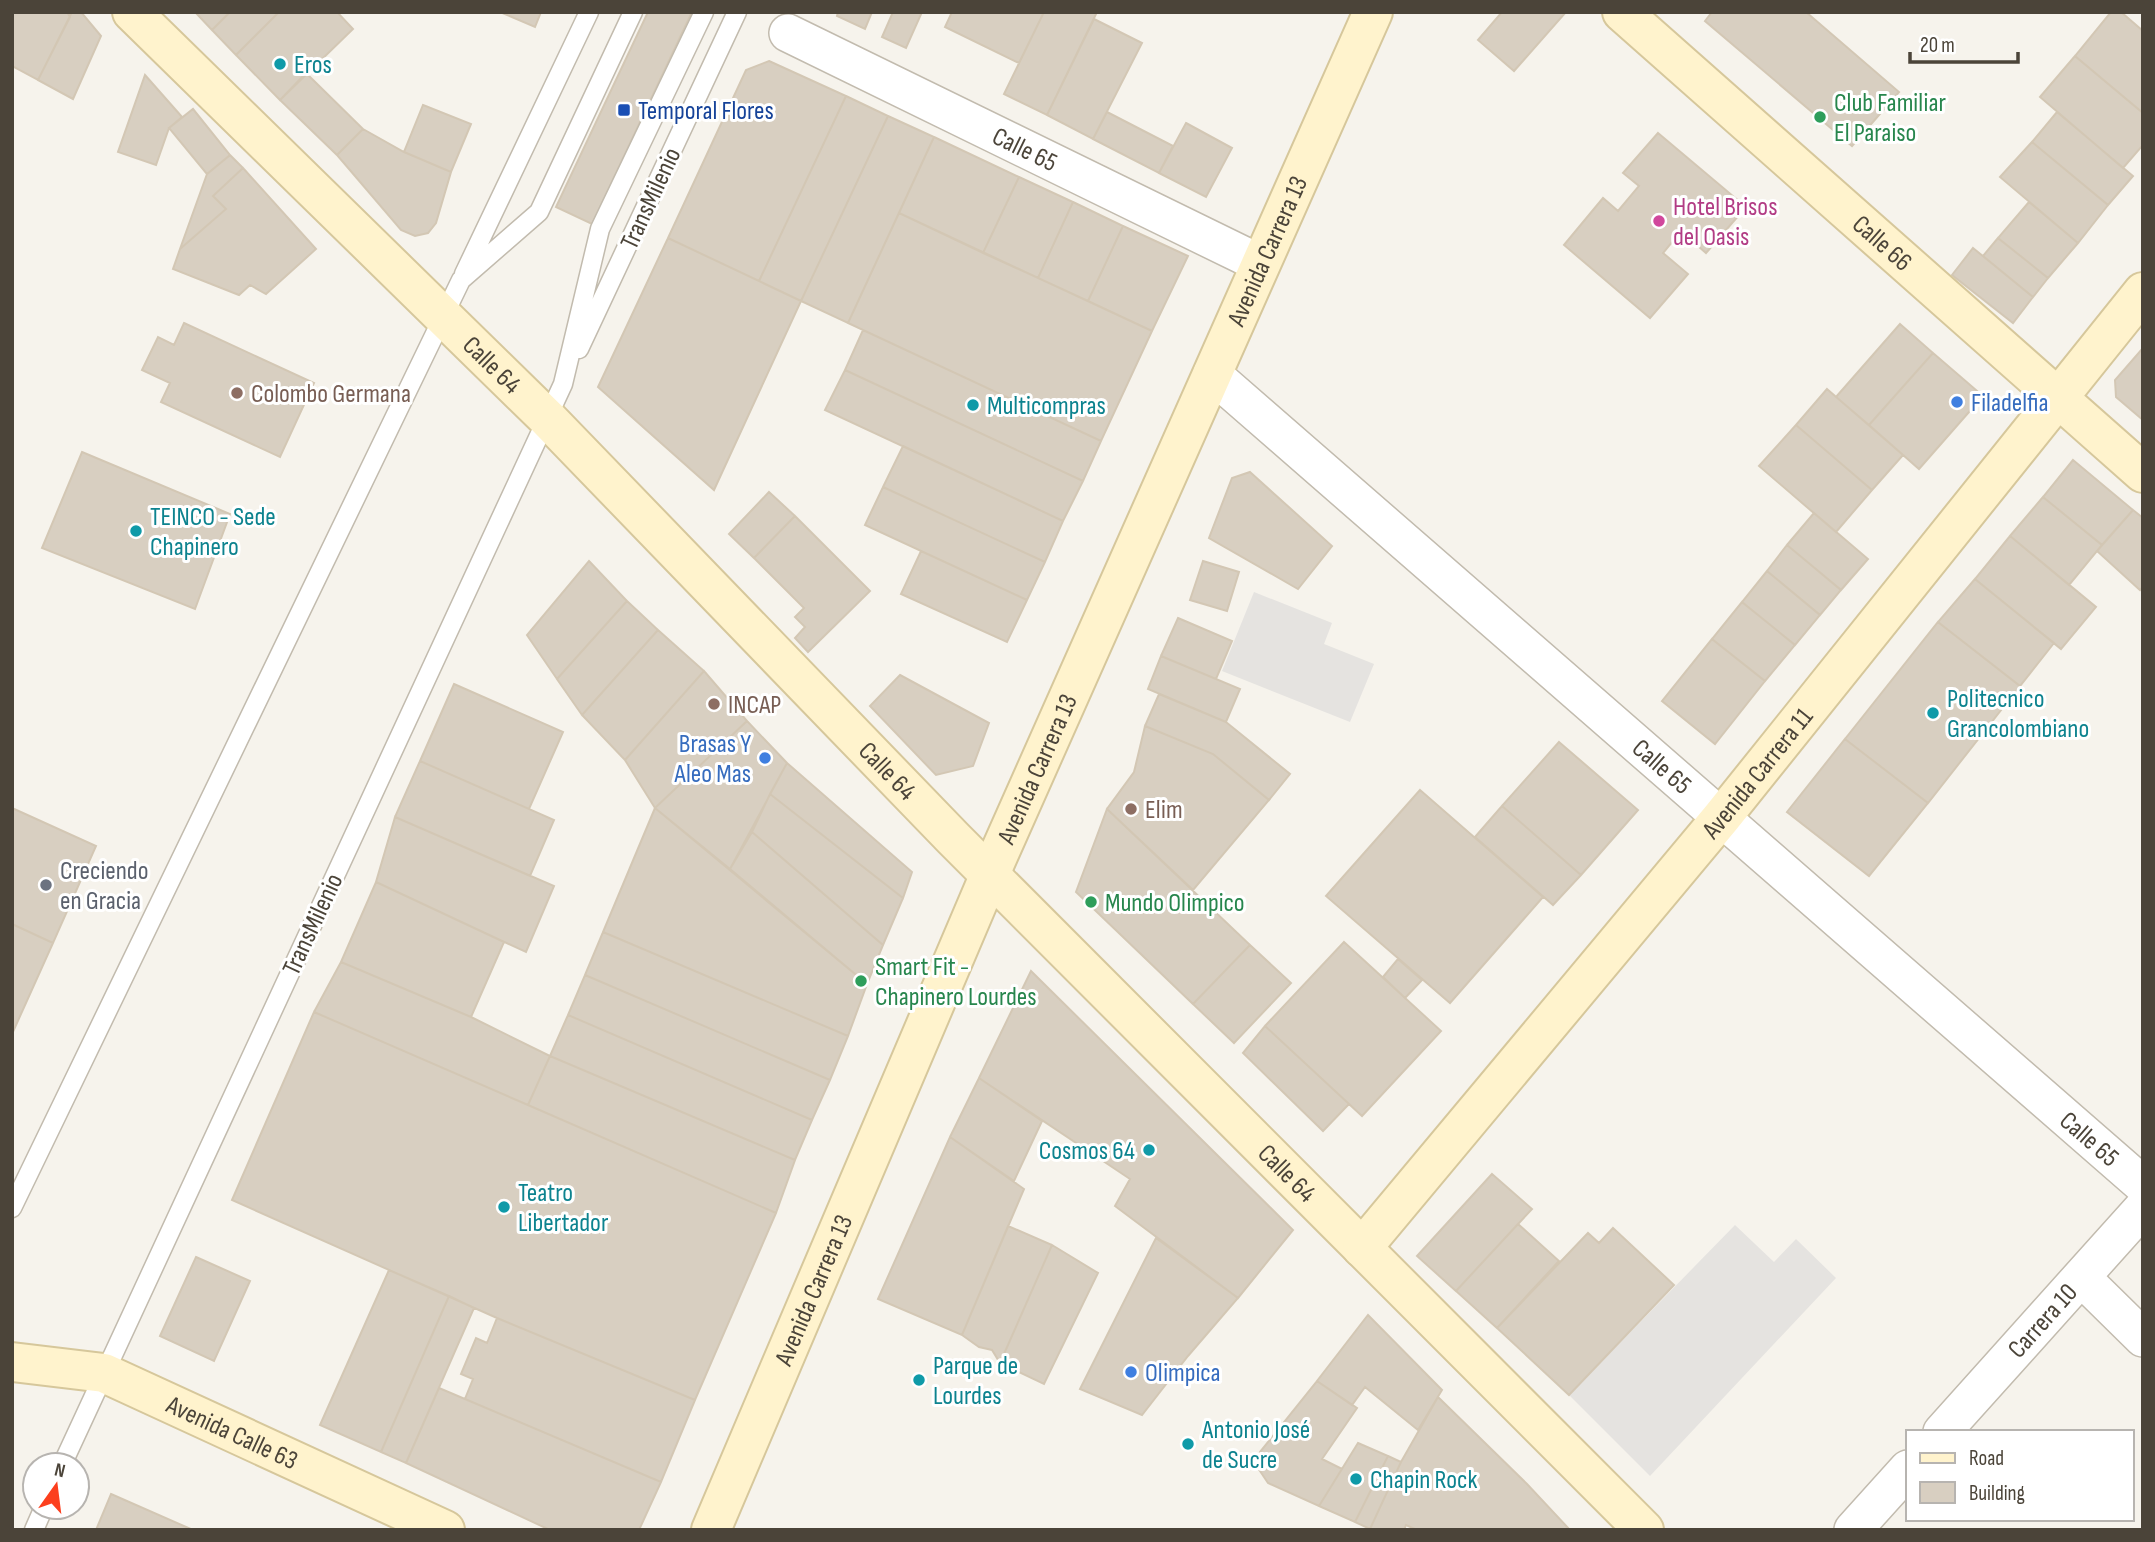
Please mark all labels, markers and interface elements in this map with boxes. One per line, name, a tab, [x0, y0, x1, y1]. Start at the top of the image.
scale bar	[1910, 21, 2018, 65]
text: 20 m	[1920, 33, 1955, 58]
place label: Eros	[294, 50, 332, 81]
marker: Eros	[272, 56, 288, 72]
place label: Club Familiar El Paraiso	[1834, 88, 1946, 149]
place label: Temporal Flores	[638, 96, 774, 127]
marker: Temporal Flores	[616, 102, 632, 118]
marker: Club Familiar El Paraiso	[1812, 109, 1828, 125]
street label: Calle 65	[987, 121, 1062, 179]
street label: TransMilenio	[614, 143, 688, 254]
street label: Avenida Carrera 13	[1221, 172, 1315, 332]
place label: Hotel Brisos del Oasis	[1673, 192, 1777, 253]
street label: Calle 66	[1845, 209, 1918, 278]
marker: Hotel Brisos del Oasis	[1651, 213, 1667, 229]
street label: Calle 64	[456, 330, 527, 401]
place label: Colombo Germana	[251, 379, 411, 410]
marker: Colombo Germana	[229, 385, 245, 401]
place label: Filadelfia	[1971, 388, 2048, 419]
place label: Multicompras	[987, 391, 1106, 422]
marker: Filadelfia	[1949, 394, 1965, 410]
marker: Multicompras	[965, 397, 981, 413]
place label: TEINCO - Sede Chapinero	[150, 502, 276, 563]
marker: TEINCO - Sede Chapinero	[128, 523, 144, 539]
place label: Politecnico Grancolombiano	[1947, 684, 2089, 745]
place label: INCAP	[728, 690, 781, 721]
street label: Avenida Carrera 13	[991, 690, 1085, 850]
marker: INCAP	[706, 696, 722, 712]
street label: Avenida Carrera 11	[1696, 702, 1820, 846]
marker: Politecnico Grancolombiano	[1925, 705, 1941, 721]
place label: Brasas Y Aleo Mas	[674, 729, 751, 790]
street label: Calle 65	[1625, 733, 1697, 801]
street label: Calle 64	[852, 736, 922, 807]
marker: Brasas Y Aleo Mas	[757, 750, 773, 766]
place label: Elim	[1145, 795, 1183, 826]
marker: Elim	[1123, 801, 1139, 817]
place label: Creciendo en Gracia	[60, 856, 148, 917]
street label: TransMilenio	[276, 869, 350, 980]
marker: Creciendo en Gracia	[38, 877, 54, 893]
place label: Mundo Olimpico	[1105, 888, 1245, 919]
marker: Mundo Olimpico	[1083, 894, 1099, 910]
place label: Smart Fit - Chapinero Lourdes	[875, 952, 1037, 1013]
marker: Smart Fit - Chapinero Lourdes	[853, 973, 869, 989]
street label: Calle 65	[2053, 1106, 2125, 1174]
place label: Cosmos 64	[1039, 1136, 1135, 1167]
street label: Calle 64	[1251, 1139, 1322, 1209]
marker: Cosmos 64	[1141, 1142, 1157, 1158]
place label: Teatro Libertador	[518, 1178, 609, 1239]
marker: Teatro Libertador	[496, 1199, 512, 1215]
street label: Avenida Carrera 13	[768, 1210, 860, 1371]
street label: Carrera 10	[2002, 1278, 2085, 1365]
place label: Parque de Lourdes	[933, 1351, 1018, 1412]
place label: Olimpica	[1145, 1358, 1220, 1389]
marker: Olimpica	[1123, 1364, 1139, 1380]
marker: Parque de Lourdes	[911, 1372, 927, 1388]
street label: Avenida Calle 63	[160, 1390, 302, 1477]
place label: Antonio José de Sucre	[1201, 1415, 1310, 1476]
legend	[1906, 1430, 2134, 1521]
marker: Antonio José de Sucre	[1180, 1436, 1196, 1452]
text: Road	[1969, 1446, 2004, 1471]
north arrow	[21, 1451, 91, 1521]
text: N	[52, 1459, 67, 1483]
place label: Chapin Rock	[1370, 1465, 1478, 1496]
marker: Chapin Rock	[1348, 1471, 1364, 1487]
text: Building	[1969, 1481, 2025, 1506]

